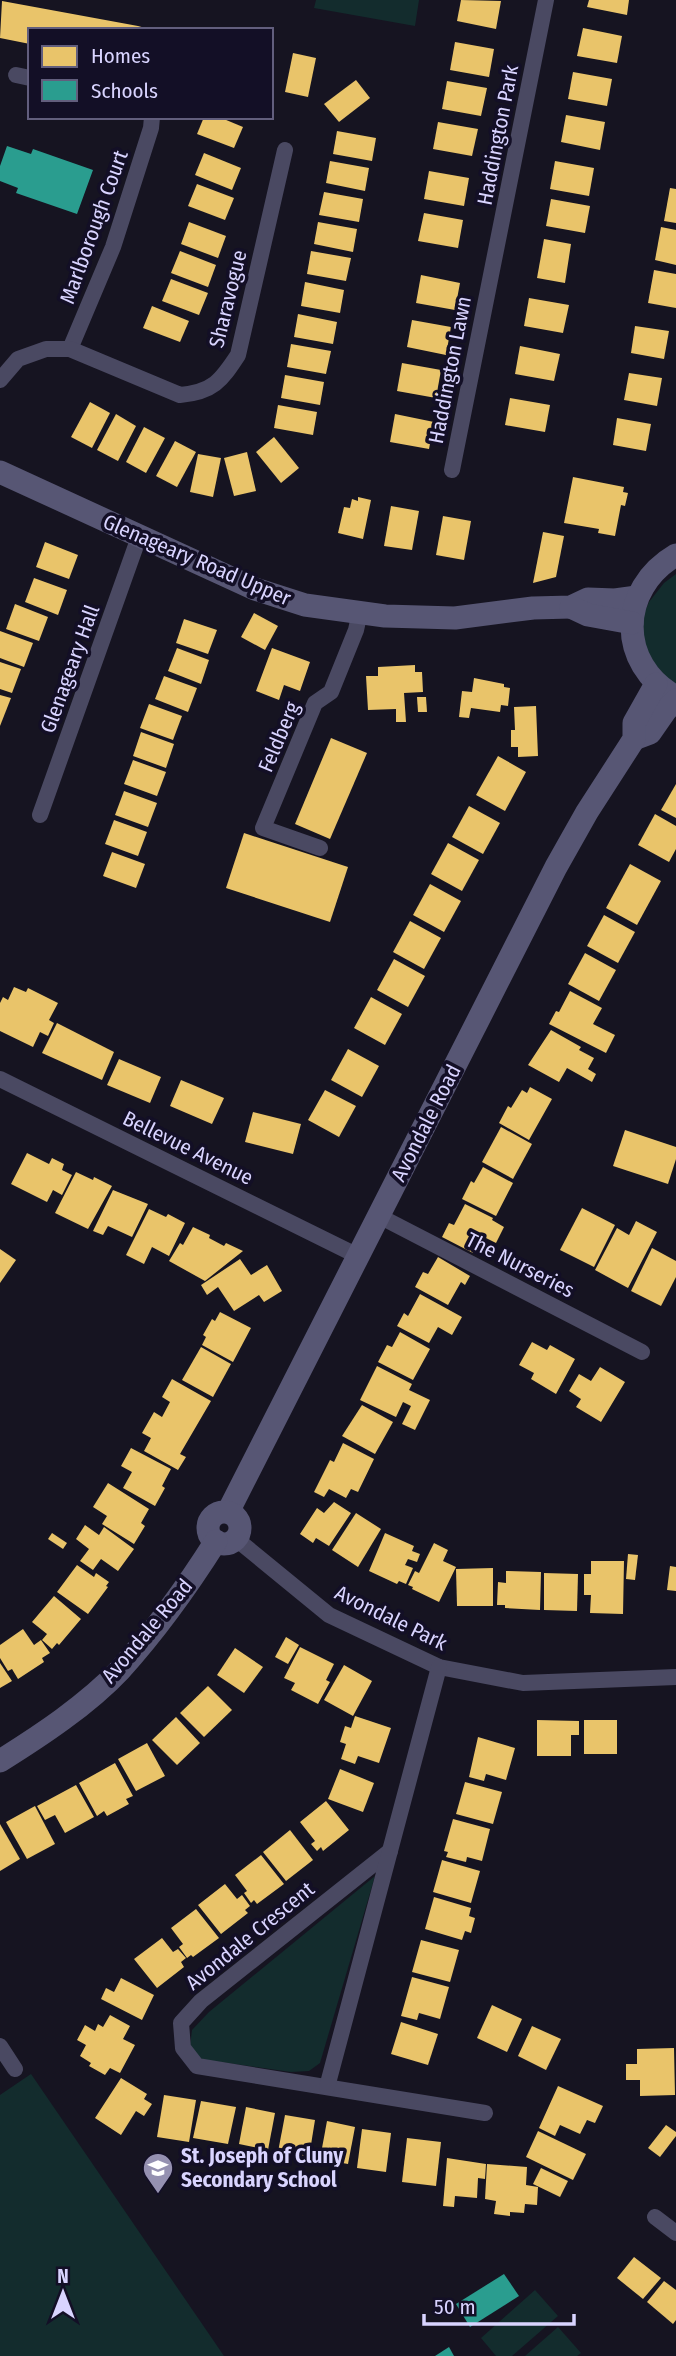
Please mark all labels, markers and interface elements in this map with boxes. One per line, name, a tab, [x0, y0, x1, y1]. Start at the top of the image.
legend	[28, 28, 273, 119]
text: Homes	[91, 43, 150, 69]
street label: Haddington Park	[472, 62, 524, 207]
text: Schools	[91, 78, 158, 104]
street label: Marlborough Court	[54, 147, 134, 307]
street label: Sharavogue	[203, 247, 253, 351]
street label: Haddington Lawn	[423, 294, 477, 446]
street label: Glenageary Road Upper	[99, 509, 295, 612]
street label: Glenageary Hall	[35, 601, 105, 737]
street label: Feldberg	[253, 698, 305, 776]
street label: Avondale Road	[385, 1060, 467, 1186]
street label: Bellevue Avenue	[119, 1105, 257, 1191]
street label: The Nurseries	[461, 1227, 579, 1303]
street label: Avondale Road	[96, 1574, 198, 1688]
street label: Avondale Park	[331, 1580, 452, 1656]
street label: Avondale Crescent	[180, 1876, 320, 1996]
place label: St. Joseph of Cluny Secondary School	[181, 2143, 344, 2193]
school or university icon: St. Joseph of Cluny Secondary School	[141, 2151, 175, 2195]
north arrow	[28, 2258, 98, 2328]
text: N	[57, 2265, 69, 2288]
scale bar	[424, 2282, 574, 2326]
text: 50 m	[434, 2294, 476, 2320]

